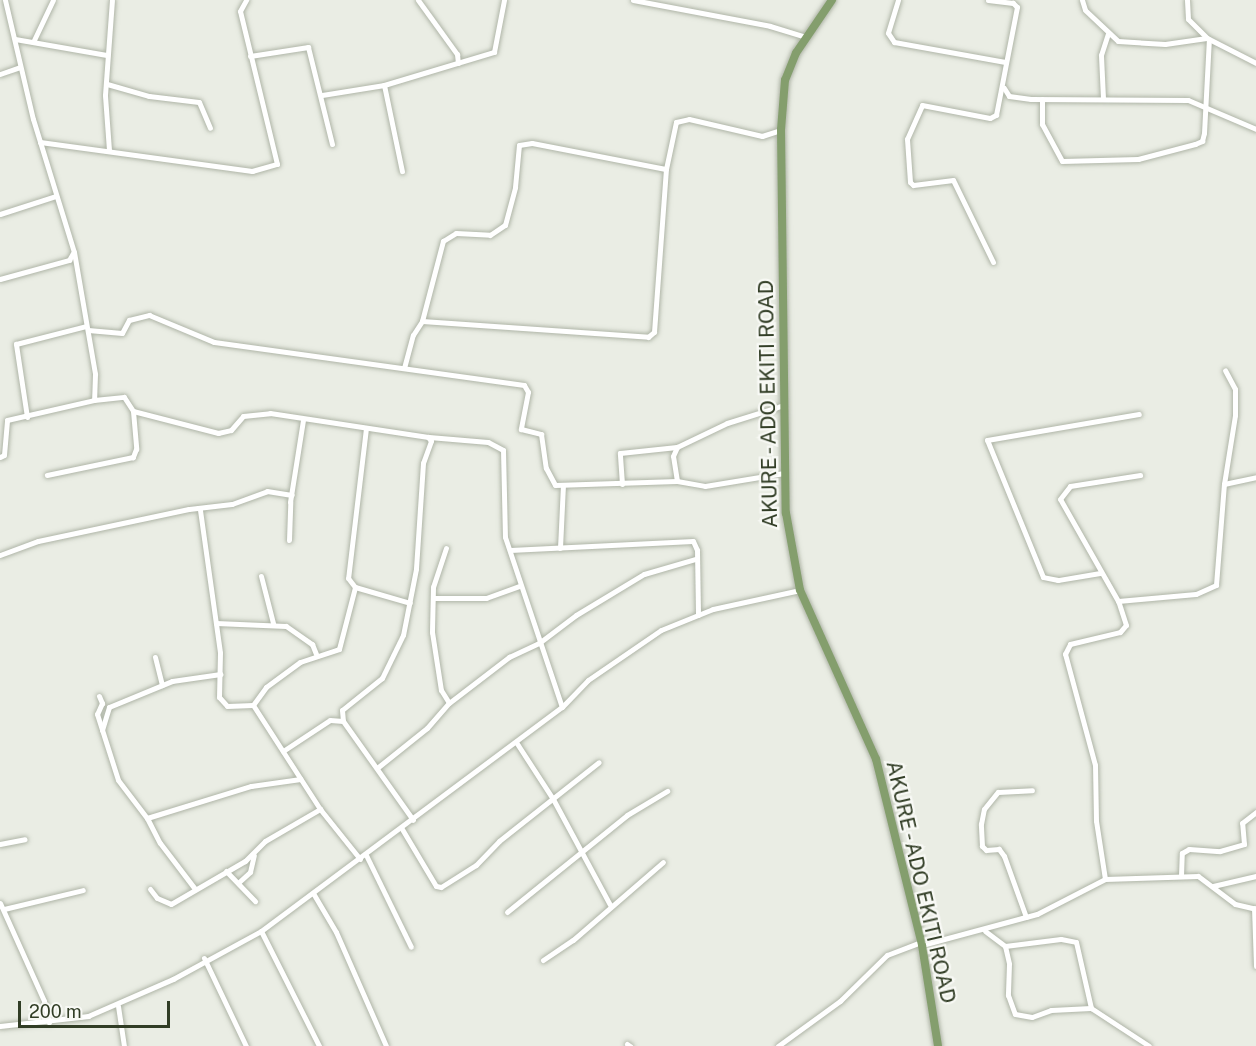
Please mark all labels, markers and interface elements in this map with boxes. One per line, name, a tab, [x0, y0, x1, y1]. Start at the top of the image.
street label: AKURE - ADO EKITI ROAD	[753, 277, 783, 531]
street label: AKURE - ADO EKITI ROAD	[880, 755, 962, 1009]
scale bar	[21, 989, 172, 1027]
text: 200 m	[29, 1001, 82, 1022]

